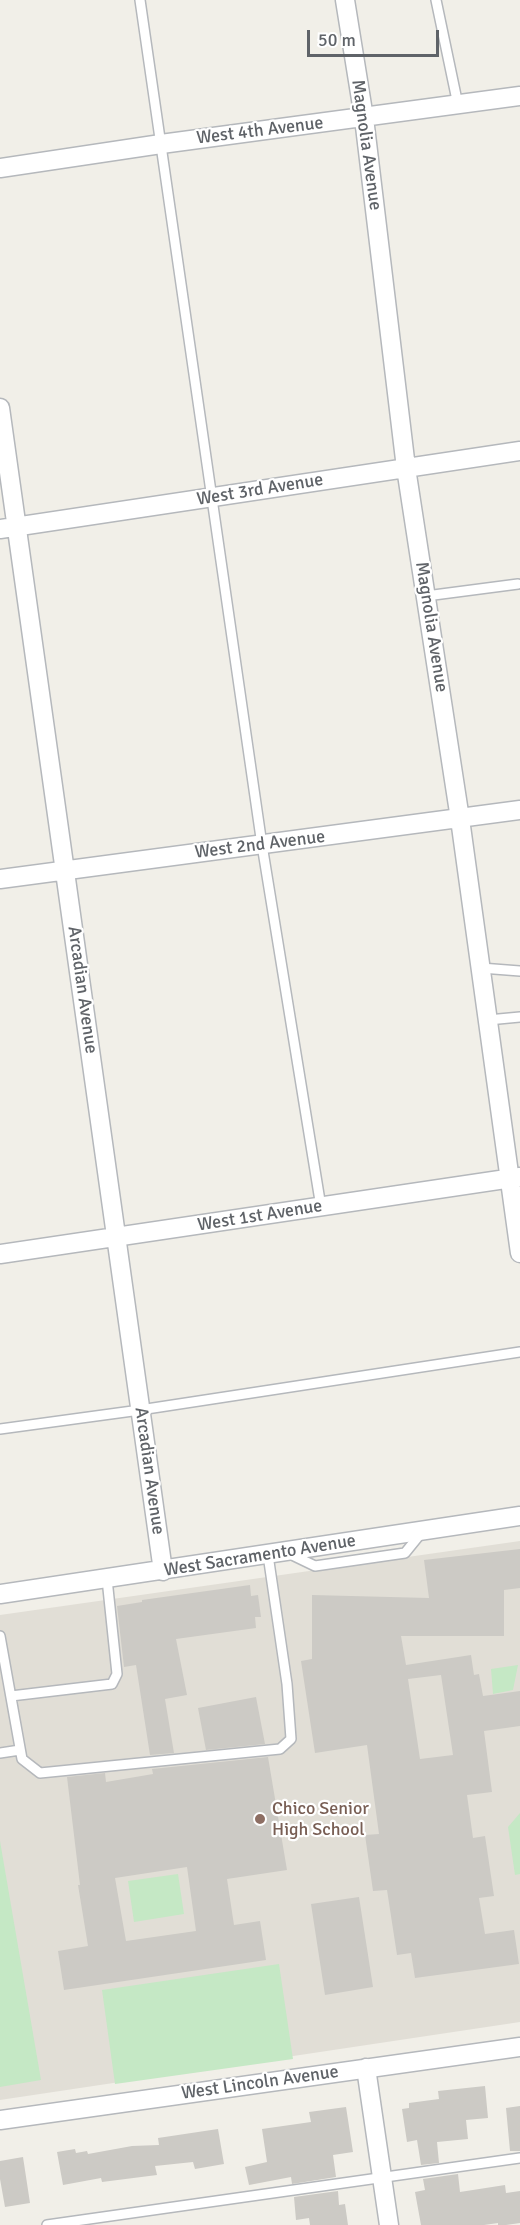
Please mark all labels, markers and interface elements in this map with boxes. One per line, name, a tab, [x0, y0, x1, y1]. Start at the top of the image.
scale bar	[310, 18, 442, 56]
text: 50 m	[318, 29, 356, 51]
street label: Magnolia Avenue	[346, 78, 386, 212]
street label: West 4th Avenue	[195, 112, 325, 150]
street label: West 3rd Avenue	[195, 469, 325, 511]
street label: Magnolia Avenue	[410, 560, 452, 694]
street label: West 2nd Avenue	[194, 826, 326, 864]
street label: Arcadian Avenue	[62, 925, 102, 1055]
street label: West 1st Avenue	[196, 1195, 324, 1237]
street label: Arcadian Avenue	[129, 1406, 169, 1536]
street label: West Sacramento Avenue	[163, 1530, 357, 1582]
place label: Chico Senior High School	[272, 1798, 369, 1840]
marker: Chico Senior High School	[253, 1812, 267, 1826]
street label: West Lincoln Avenue	[180, 2061, 340, 2105]

